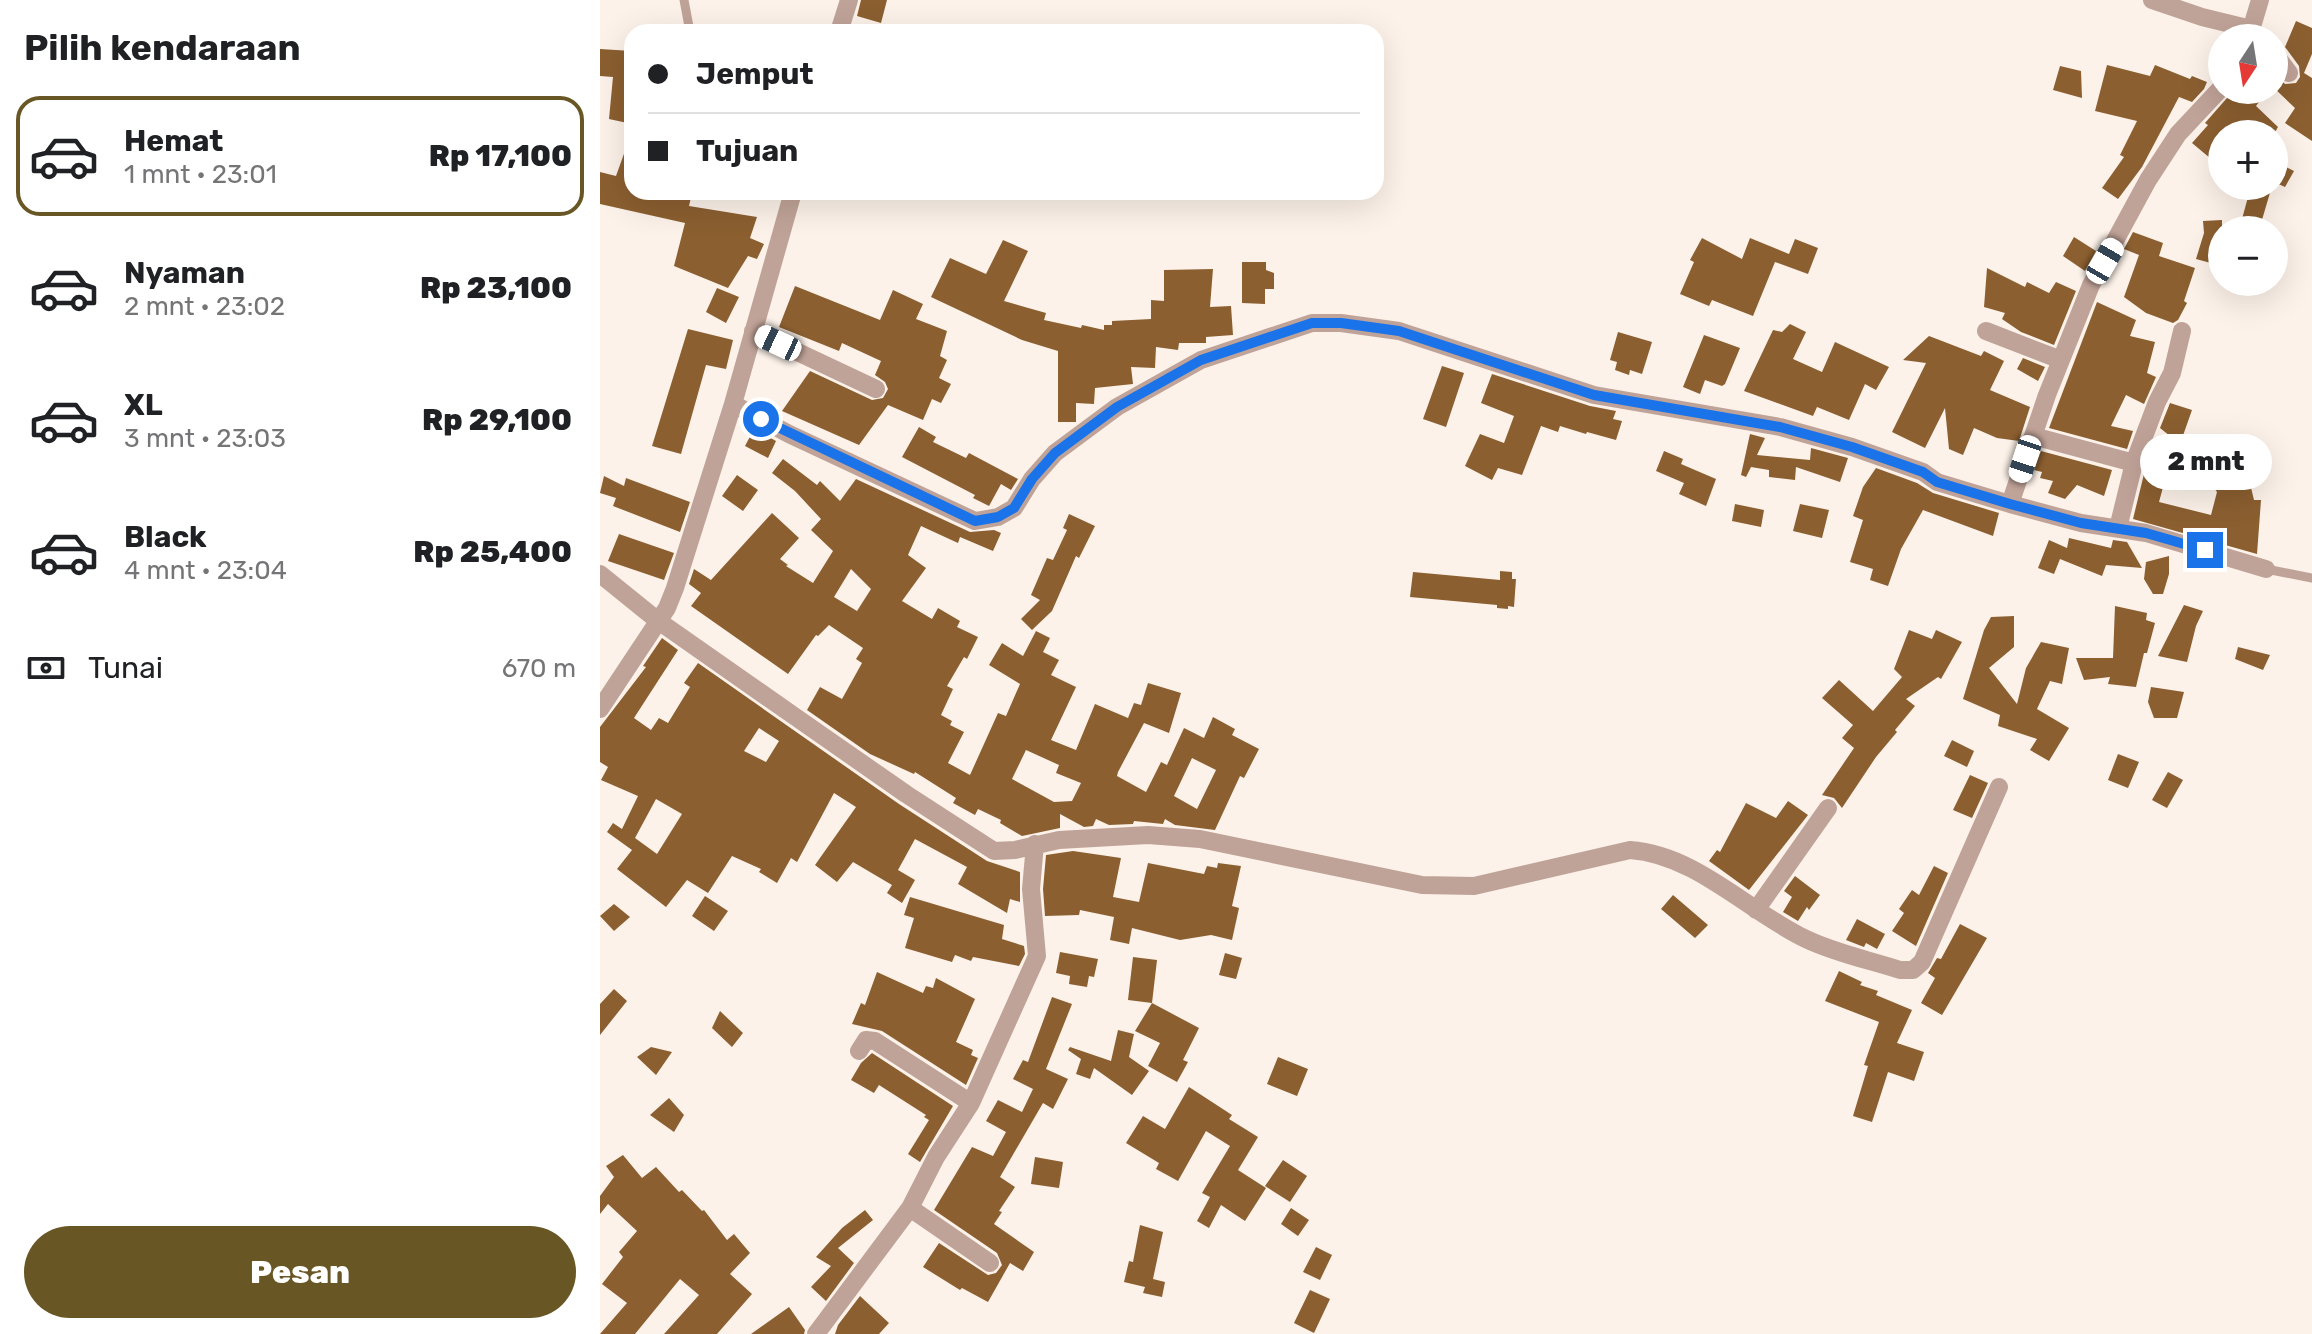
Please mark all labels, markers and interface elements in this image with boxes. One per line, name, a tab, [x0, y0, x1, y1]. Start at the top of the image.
north arrow	[2208, 24, 2288, 104]
map controls	[2208, 24, 2288, 296]
text: Pilih kendaraan	[24, 26, 301, 69]
text: Jemput	[696, 56, 814, 92]
icon: car	[28, 120, 100, 192]
button: +	[2208, 120, 2288, 200]
text: Hemat	[124, 123, 223, 159]
text: Tujuan	[696, 133, 798, 169]
text: Rp 17,100	[429, 138, 572, 174]
text: 1 mnt · 23:01	[124, 159, 277, 190]
button: −	[2208, 216, 2288, 296]
car	[2083, 234, 2127, 288]
icon: car	[28, 252, 100, 324]
text: Nyaman	[124, 255, 245, 291]
text: Rp 23,100	[420, 270, 572, 306]
text: 2 mnt · 23:02	[124, 291, 285, 322]
car	[751, 322, 805, 364]
icon: car	[28, 384, 100, 456]
text: XL	[124, 387, 163, 423]
route start	[743, 401, 779, 437]
text: Rp 29,100	[422, 402, 572, 438]
text: 3 mnt · 23:03	[124, 423, 286, 454]
car	[2006, 432, 2044, 486]
callout: 2 mnt	[2139, 434, 2271, 490]
text: 2 mnt	[2168, 446, 2244, 477]
icon: car	[28, 516, 100, 588]
text: Black	[124, 519, 207, 555]
route end	[2187, 532, 2223, 568]
text: Rp 25,400	[413, 534, 572, 570]
text: 4 mnt · 23:04	[124, 555, 287, 586]
icon: cash	[24, 646, 68, 690]
text: Tunai	[88, 650, 163, 686]
text: 670 m	[502, 653, 576, 684]
button: Pesan	[24, 1226, 576, 1318]

